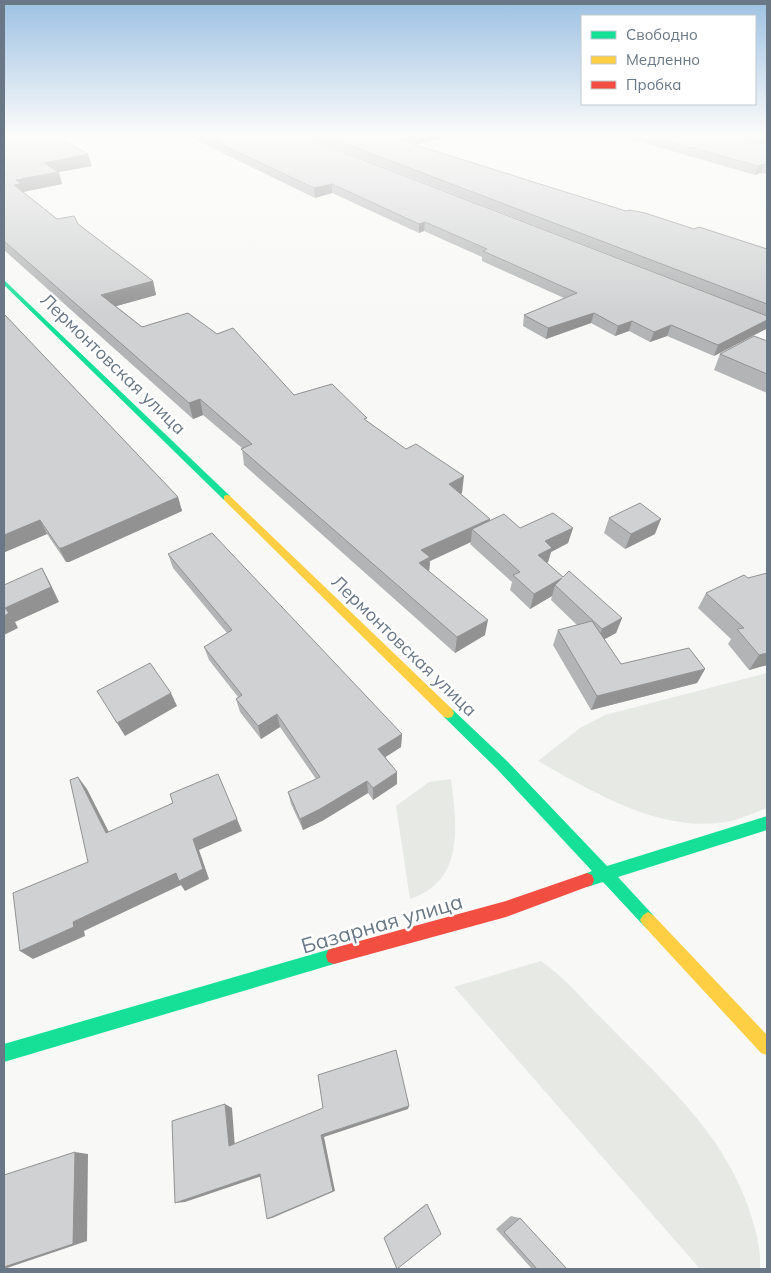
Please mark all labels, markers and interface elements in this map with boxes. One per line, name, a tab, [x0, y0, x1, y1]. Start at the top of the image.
legend	[581, 15, 756, 105]
text: Свободно	[626, 25, 698, 44]
text: Медленно	[626, 50, 700, 69]
text: Пробка	[626, 75, 681, 94]
street label: Лермонтовская улица	[36, 288, 191, 439]
street label: Лермонтовская улица	[327, 570, 482, 721]
street label: Базарная улица	[298, 888, 466, 959]

